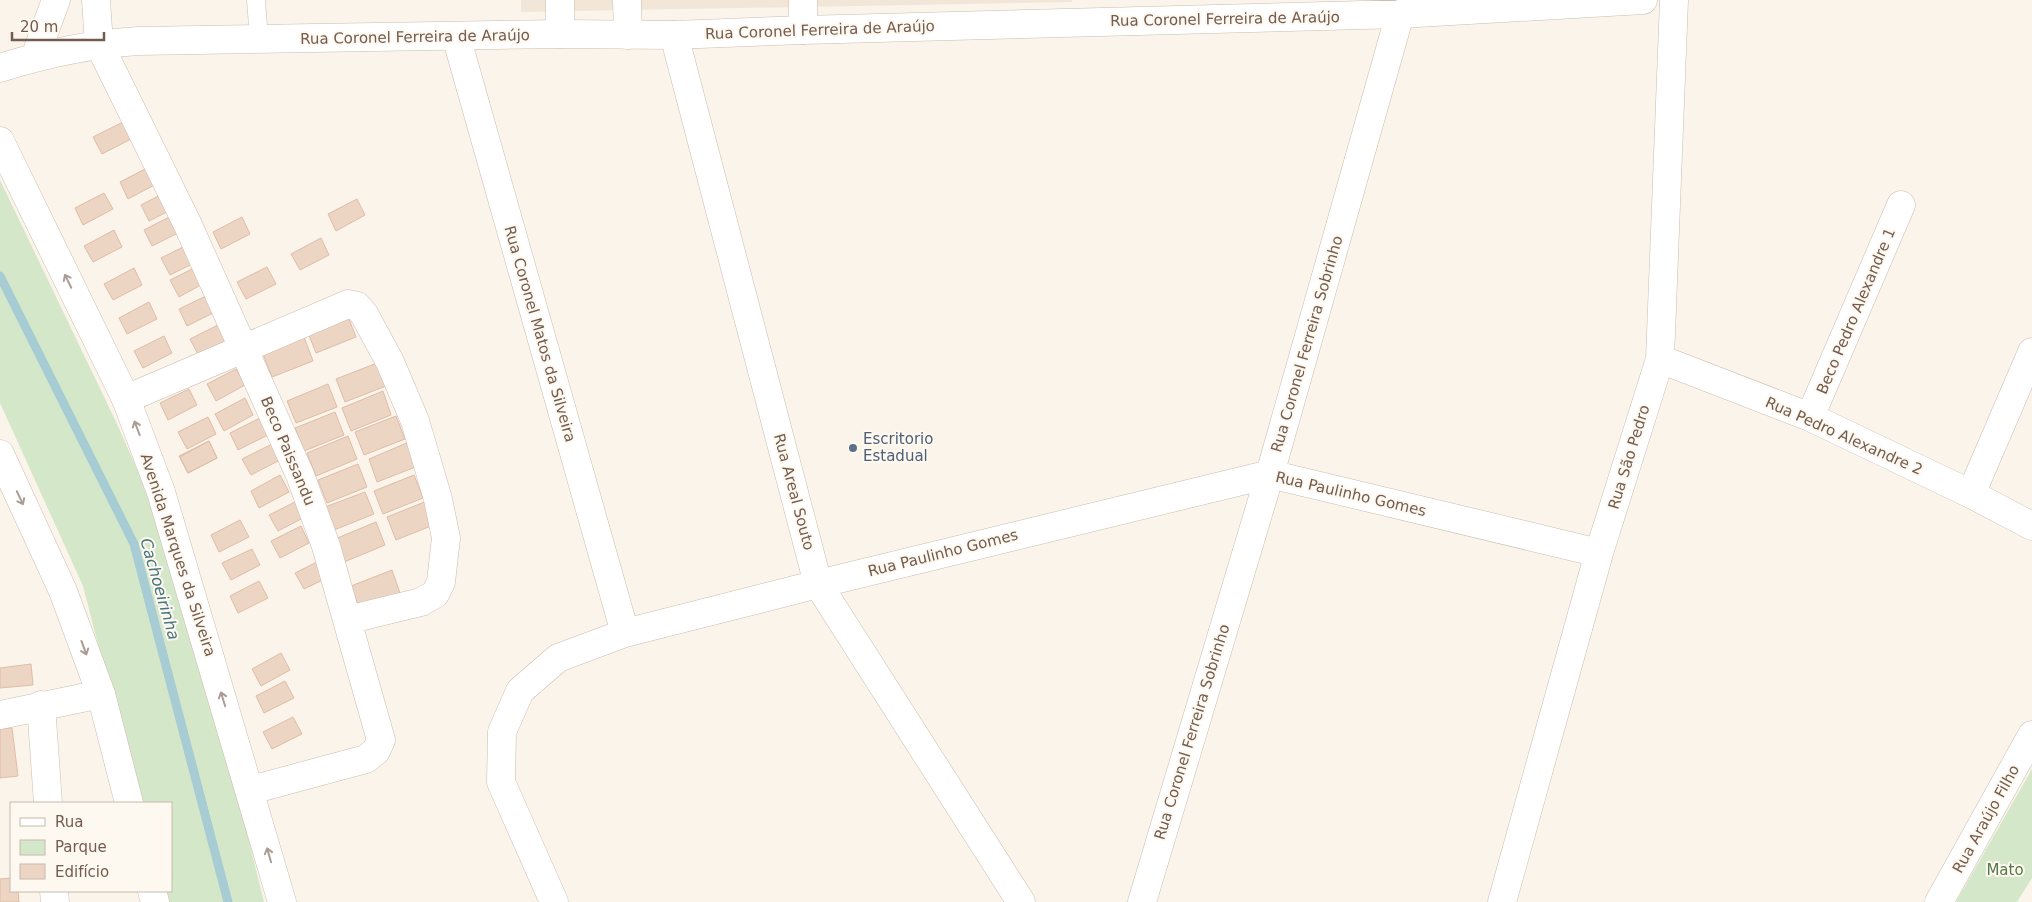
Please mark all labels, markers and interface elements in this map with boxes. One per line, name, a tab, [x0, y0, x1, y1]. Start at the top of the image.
street label: Rua Coronel Ferreira de Araújo	[1110, 8, 1340, 30]
scale bar	[12, 10, 105, 42]
street label: Rua Coronel Ferreira de Araújo	[705, 17, 935, 43]
text: 20 m	[20, 18, 58, 36]
street label: Rua Coronel Ferreira de Araújo	[300, 26, 530, 48]
street label: Rua Coronel Matos da Silveira	[500, 224, 580, 444]
street label: Beco Pedro Alexandre 1	[1813, 225, 1899, 397]
street label: Rua Coronel Ferreira Sobrinho	[1267, 234, 1347, 454]
one-way arrow	[63, 273, 73, 288]
street label: Rua Pedro Alexandre 2	[1763, 393, 1925, 479]
street label: Beco Paissandu	[257, 394, 319, 508]
street label: Rua São Pedro	[1605, 403, 1653, 511]
one-way arrow	[132, 421, 141, 436]
place label: Escritorio Estadual	[863, 430, 933, 465]
street label: Rua Areal Souto	[770, 432, 818, 552]
marker: Escritorio Estadual	[847, 442, 859, 454]
street label: Avenida Marques da Silveira	[137, 451, 219, 659]
street label: Rua Paulinho Gomes	[1274, 468, 1428, 520]
one-way arrow	[16, 490, 26, 505]
street label: Rua Paulinho Gomes	[866, 526, 1020, 580]
water label: Cachoeirinha	[136, 536, 184, 642]
street label: Rua Coronel Ferreira Sobrinho	[1151, 622, 1233, 842]
one-way arrow	[80, 640, 89, 655]
one-way arrow	[218, 692, 228, 708]
street label: Rua Araújo Filho	[1949, 762, 2023, 876]
legend	[10, 802, 172, 892]
text: Rua	[55, 813, 83, 831]
text: Parque	[55, 838, 107, 856]
one-way arrow	[264, 848, 273, 864]
park label: Mato	[1986, 861, 2024, 879]
text: Edifício	[55, 863, 109, 881]

